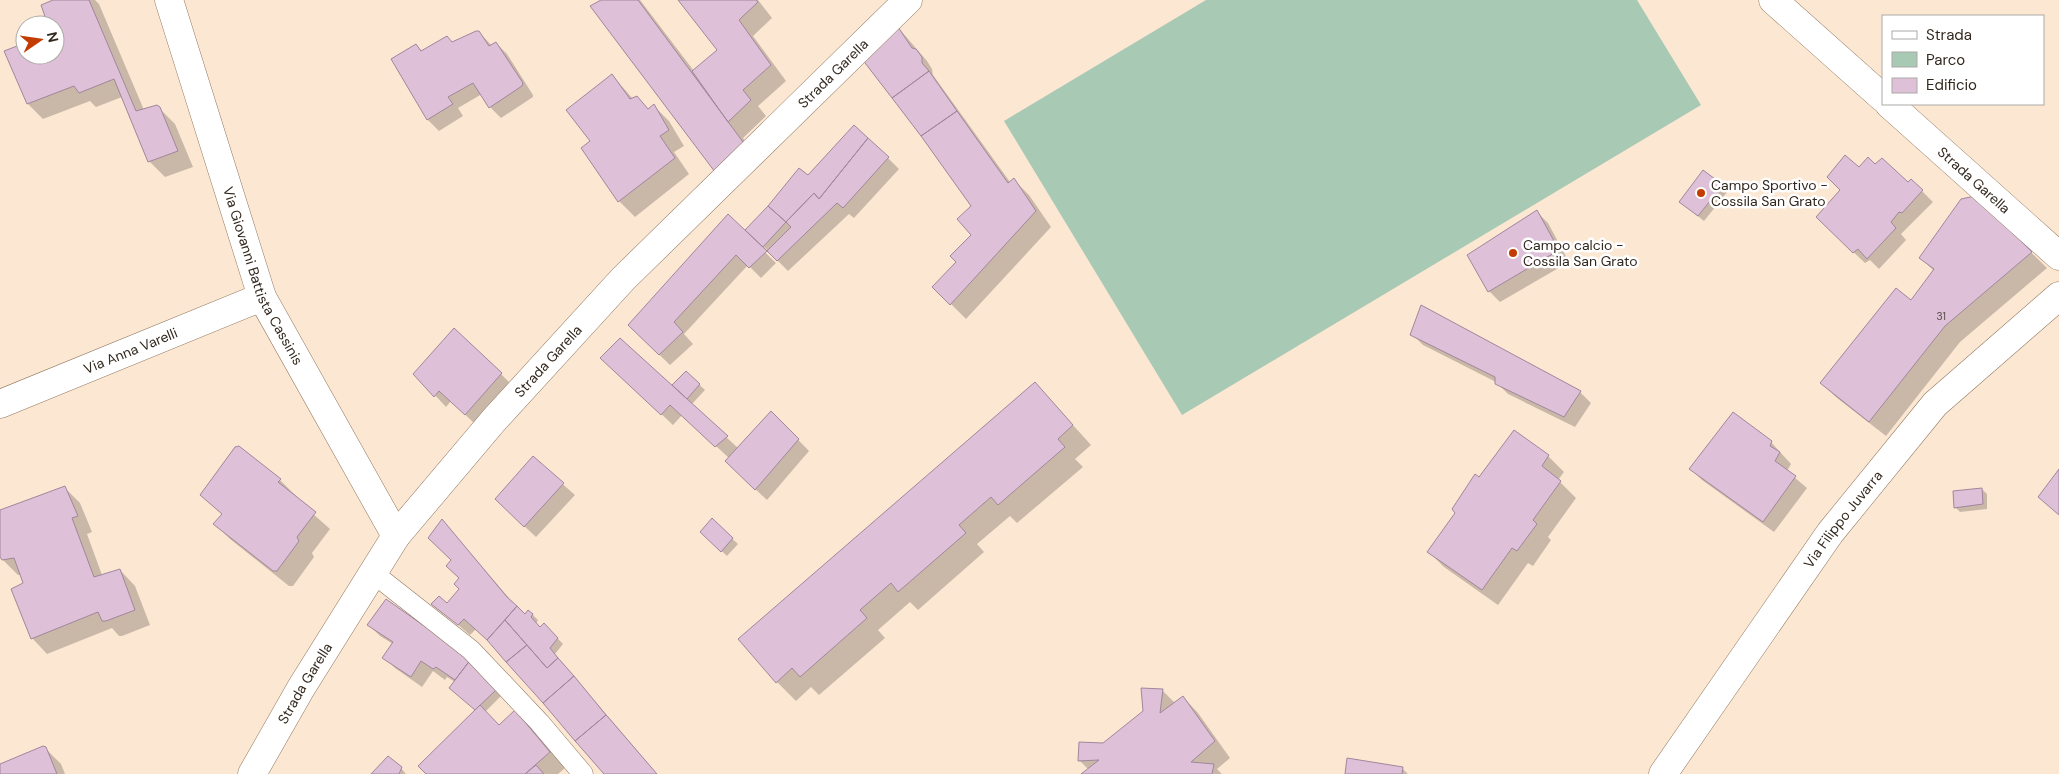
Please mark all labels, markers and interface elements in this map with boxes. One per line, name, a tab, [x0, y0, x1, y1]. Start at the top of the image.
north arrow	[15, 15, 65, 65]
legend	[1882, 15, 2044, 105]
text: Strada	[1926, 25, 1972, 45]
text: N	[43, 30, 63, 44]
street label: Strada Garella	[794, 35, 872, 112]
text: Parco	[1926, 50, 1965, 70]
text: Edificio	[1926, 75, 1977, 95]
street label: Strada Garella	[1934, 143, 2014, 217]
place label: Campo Sportivo - Cossila San Grato	[1711, 176, 1828, 210]
street label: Via Giovanni Battista Cassinis	[219, 185, 307, 368]
marker: Campo Sportivo - Cossila San Grato	[1695, 187, 1707, 199]
place label: Campo calcio - Cossila San Grato	[1523, 236, 1638, 270]
marker: Campo calcio - Cossila San Grato	[1507, 247, 1519, 259]
house number: 31	[1936, 309, 1946, 323]
street label: Strada Garella	[510, 321, 585, 401]
street label: Via Anna Varelli	[81, 324, 180, 378]
street label: Via Filippo Juvarra	[1799, 467, 1886, 571]
street label: Strada Garella	[273, 639, 336, 727]

